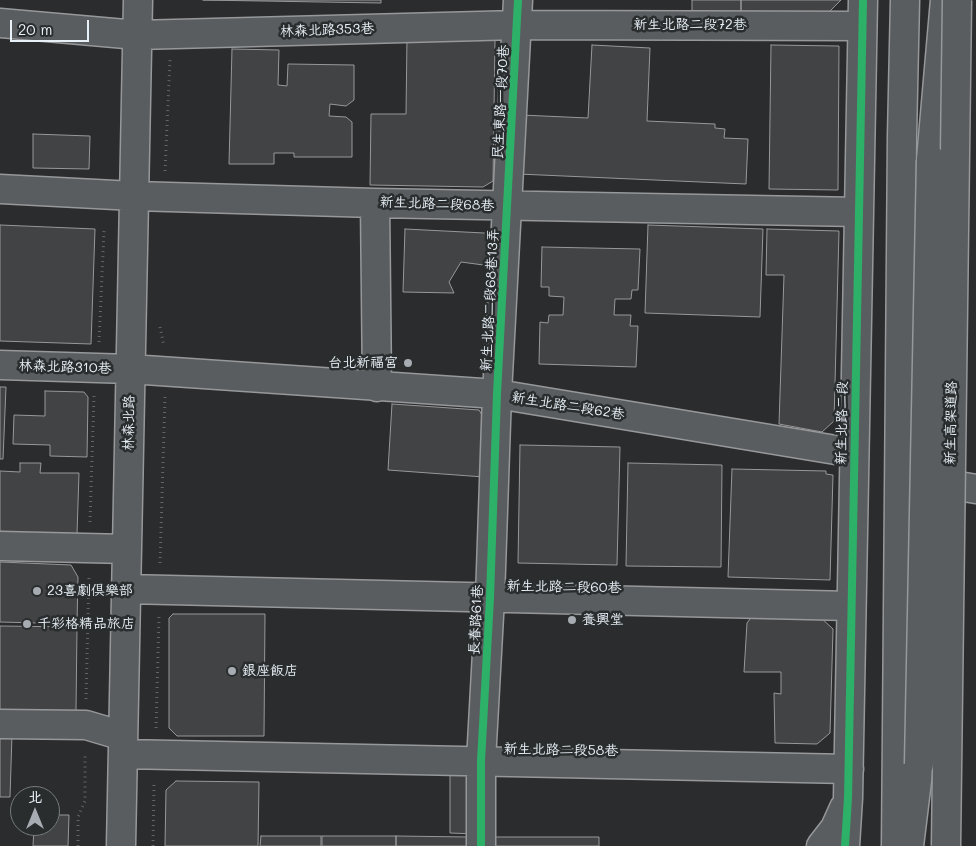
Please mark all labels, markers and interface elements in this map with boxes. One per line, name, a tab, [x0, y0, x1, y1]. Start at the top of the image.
scale bar	[12, 10, 91, 42]
street label: 新生北路二段72巷	[633, 17, 747, 33]
text: 20 m	[18, 19, 52, 39]
street label: 林森北路353巷	[279, 20, 375, 40]
street label: 民生東路一段70巷	[490, 44, 512, 160]
street label: 新生北路二段68巷	[379, 194, 495, 214]
street label: 新生北路二段68巷13弄	[478, 228, 502, 372]
place label: 台北新福宮	[328, 355, 398, 371]
street label: 林森北路310巷	[18, 357, 112, 377]
marker: 台北新福宮	[402, 357, 414, 369]
street label: 新生北路二段	[833, 381, 851, 465]
street label: 新生高架道路	[942, 381, 960, 465]
street label: 新生北路二段62巷	[510, 389, 626, 423]
street label: 林森北路	[120, 395, 138, 451]
street label: 新生北路二段60巷	[506, 578, 622, 596]
place label: 23喜劇俱樂部	[47, 583, 133, 599]
street label: 長春路61巷	[466, 584, 486, 656]
marker: 23喜劇俱樂部	[31, 585, 43, 597]
place label: 養興堂	[582, 612, 624, 628]
marker: 養興堂	[566, 614, 578, 626]
place label: 千彩格精品旅店	[37, 616, 135, 632]
marker: 千彩格精品旅店	[21, 618, 33, 630]
place label: 銀座飯店	[242, 663, 298, 679]
marker: 銀座飯店	[226, 665, 238, 677]
street label: 新生北路二段58巷	[504, 741, 618, 759]
north arrow	[10, 786, 60, 836]
text: 北	[28, 787, 42, 806]

